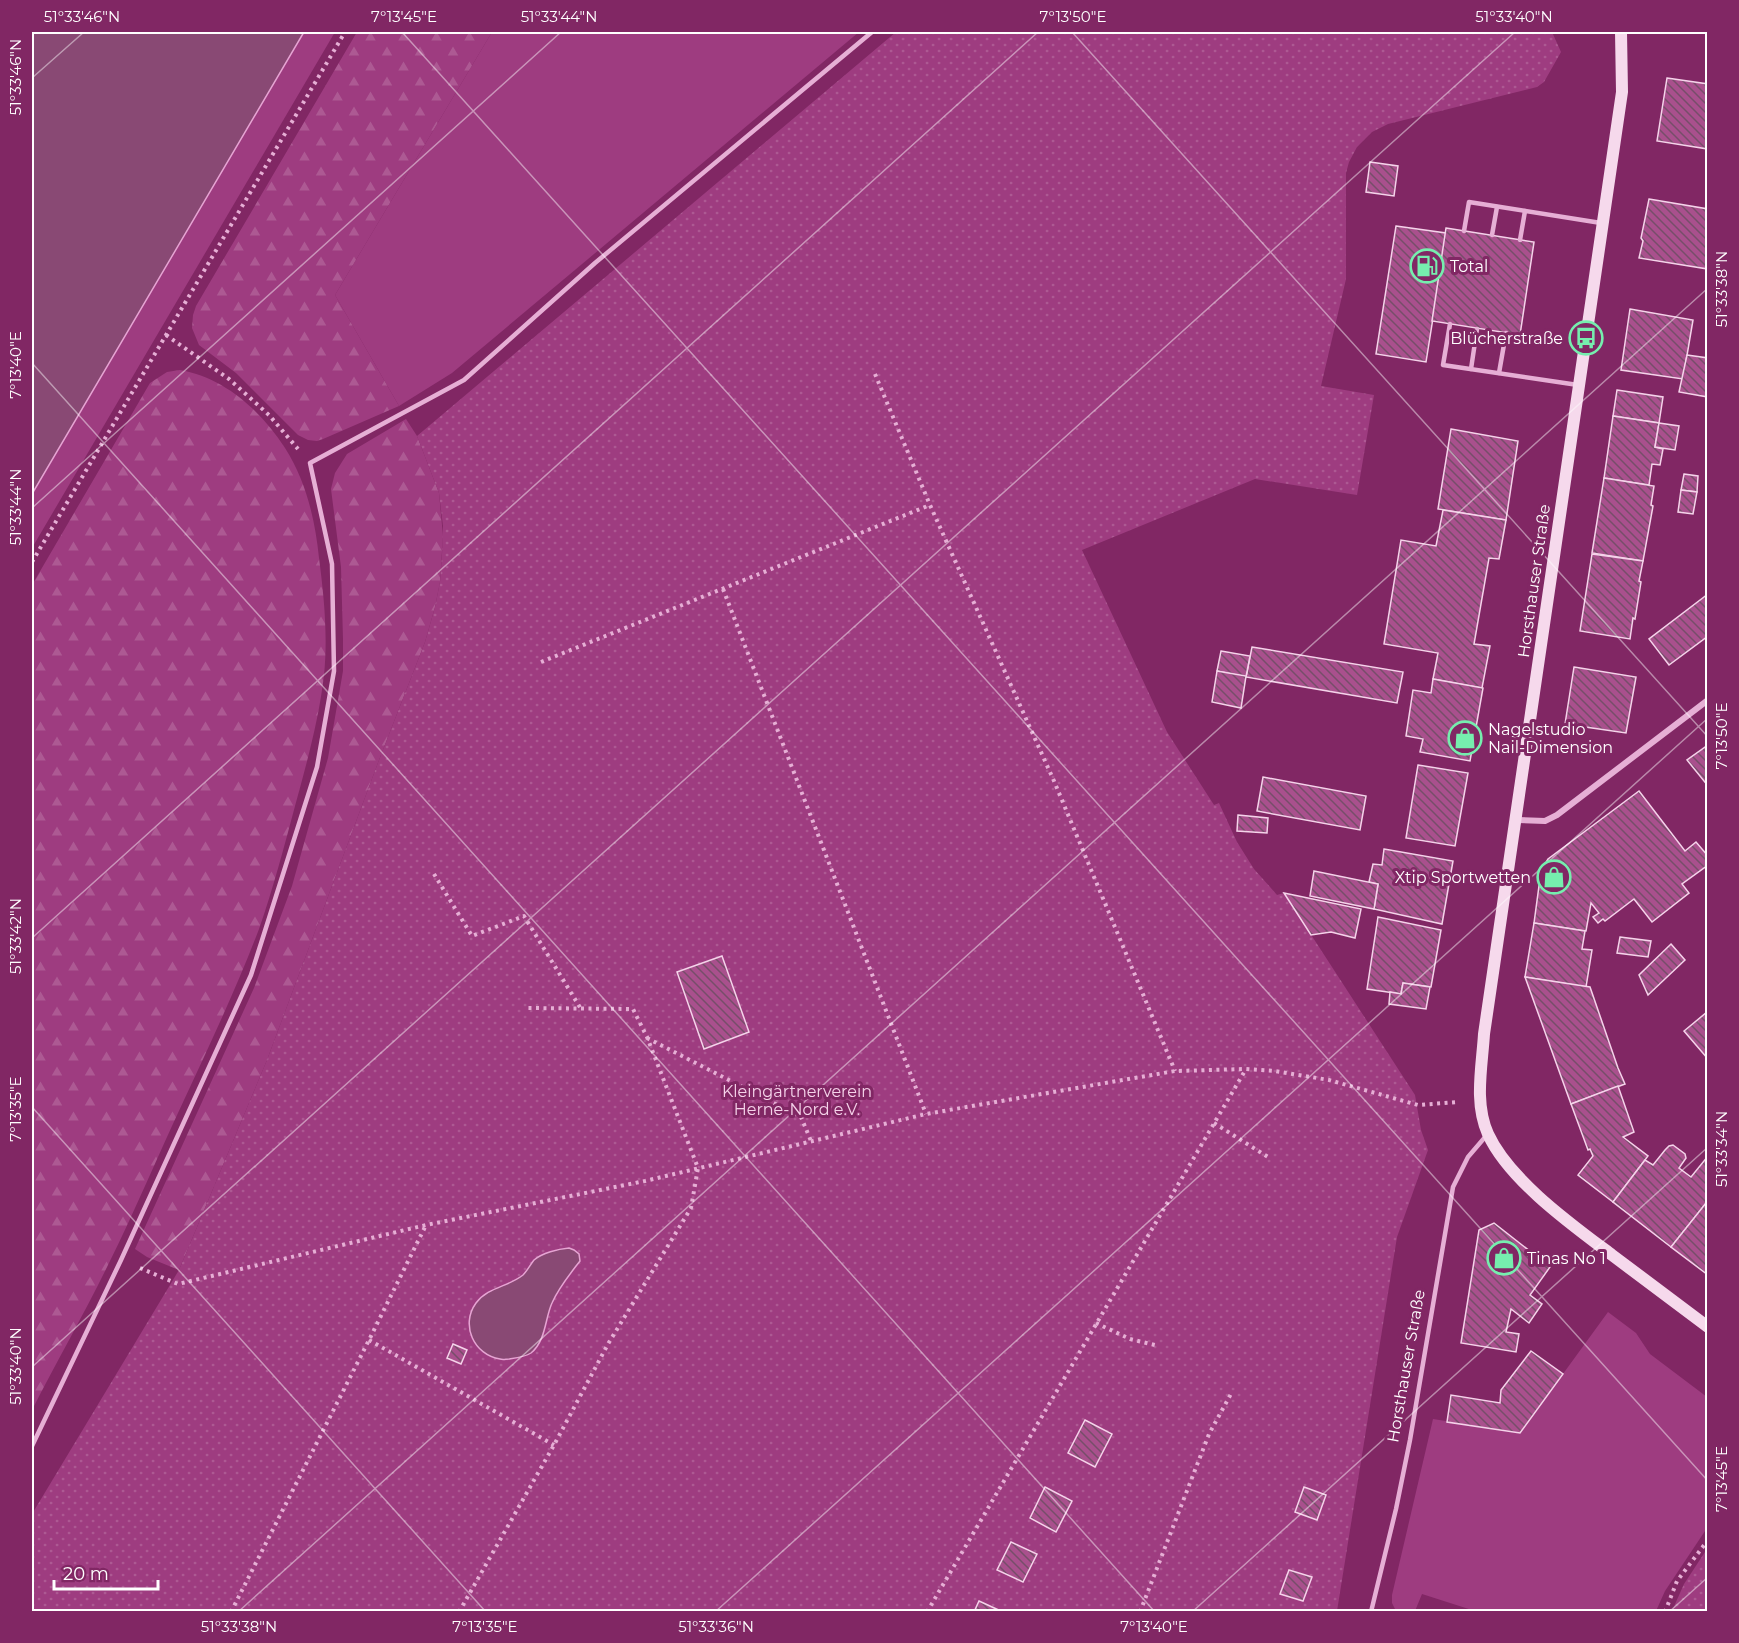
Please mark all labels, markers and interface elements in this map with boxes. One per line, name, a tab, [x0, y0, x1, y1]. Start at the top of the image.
text: 51°33'46"N	[44, 7, 120, 26]
text: 7°13'45"E	[371, 7, 437, 26]
text: 51°33'44"N	[521, 7, 597, 26]
text: 7°13'50"E	[1040, 7, 1106, 26]
text: 51°33'40"N	[1475, 7, 1553, 26]
text: 51°33'46"N	[6, 39, 25, 115]
fuel station icon: Total	[1409, 248, 1445, 284]
text: 51°33'38"N	[1712, 251, 1731, 327]
place label: Total	[1450, 257, 1488, 276]
bus stop icon: Blücherstraße	[1568, 320, 1604, 356]
place label: Blücherstraße	[1450, 329, 1563, 348]
text: 7°13'40"E	[6, 331, 25, 399]
text: 51°33'44"N	[6, 469, 25, 545]
street label: Horsthauser Straße	[1514, 503, 1554, 659]
text: 7°13'50"E	[1712, 703, 1731, 769]
shop icon: Nagelstudio Nail-Dimension	[1447, 720, 1483, 756]
place label: Nagelstudio Nail-Dimension	[1488, 720, 1613, 757]
shop icon: Xtip Sportwetten	[1536, 859, 1572, 895]
place label: Xtip Sportwetten	[1395, 868, 1531, 887]
text: 51°33'42"N	[6, 898, 25, 974]
text: 7°13'35"E	[6, 1076, 25, 1142]
park label: Kleingärtnerverein Herne-Nord e.V.	[722, 1082, 872, 1119]
text: 51°33'34"N	[1712, 1111, 1731, 1187]
shop icon: Tinas No 1	[1486, 1240, 1522, 1276]
place label: Tinas No 1	[1527, 1249, 1606, 1268]
street label: Horsthauser Straße	[1383, 1288, 1429, 1444]
text: 51°33'40"N	[6, 1327, 25, 1405]
text: 7°13'45"E	[1712, 1446, 1731, 1512]
scale bar	[54, 1553, 158, 1591]
text: 20 m	[63, 1563, 109, 1585]
text: 51°33'38"N	[201, 1617, 277, 1636]
text: 7°13'35"E	[452, 1617, 518, 1636]
text: 51°33'36"N	[678, 1617, 754, 1636]
text: 7°13'40"E	[1120, 1617, 1188, 1636]

